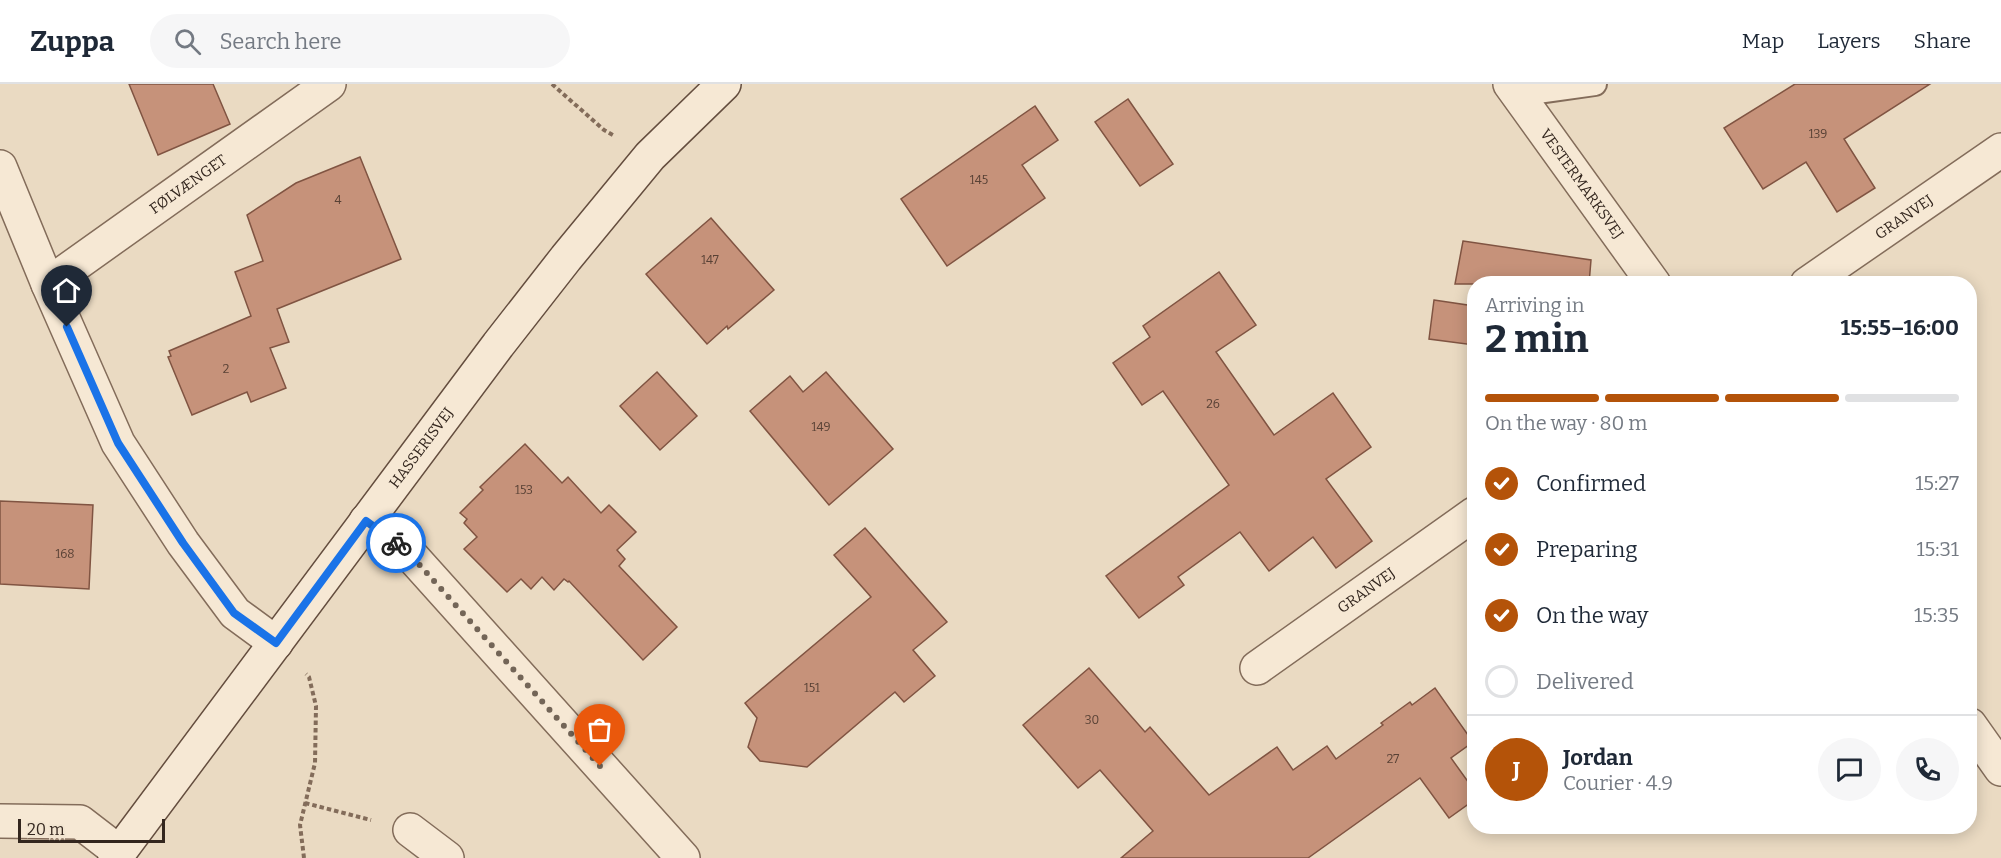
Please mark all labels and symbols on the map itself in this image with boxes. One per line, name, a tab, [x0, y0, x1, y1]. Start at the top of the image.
street label: VESTERMARKSVEJ	[1536, 125, 1628, 242]
house number: 139	[1809, 127, 1827, 141]
street label: FØLVÆNGET	[146, 151, 230, 218]
house number: 145	[970, 173, 988, 187]
street label: GRANVEJ	[1872, 191, 1937, 243]
house number: 4	[334, 193, 342, 207]
house number: 147	[701, 253, 719, 267]
pin	[41, 265, 92, 327]
house number: 2	[223, 362, 229, 376]
house number: 26	[1206, 397, 1220, 411]
street label: HASSERISVEJ	[385, 404, 457, 492]
house number: 149	[812, 420, 830, 434]
house number: 153	[515, 483, 533, 497]
courier	[366, 513, 426, 573]
house number: 168	[55, 547, 75, 561]
street label: GRANVEJ	[1334, 564, 1399, 617]
house number: 151	[804, 681, 820, 695]
pin	[574, 704, 625, 766]
house number: 30	[1085, 713, 1099, 727]
house number: 27	[1387, 752, 1399, 766]
scale bar	[18, 816, 165, 844]

